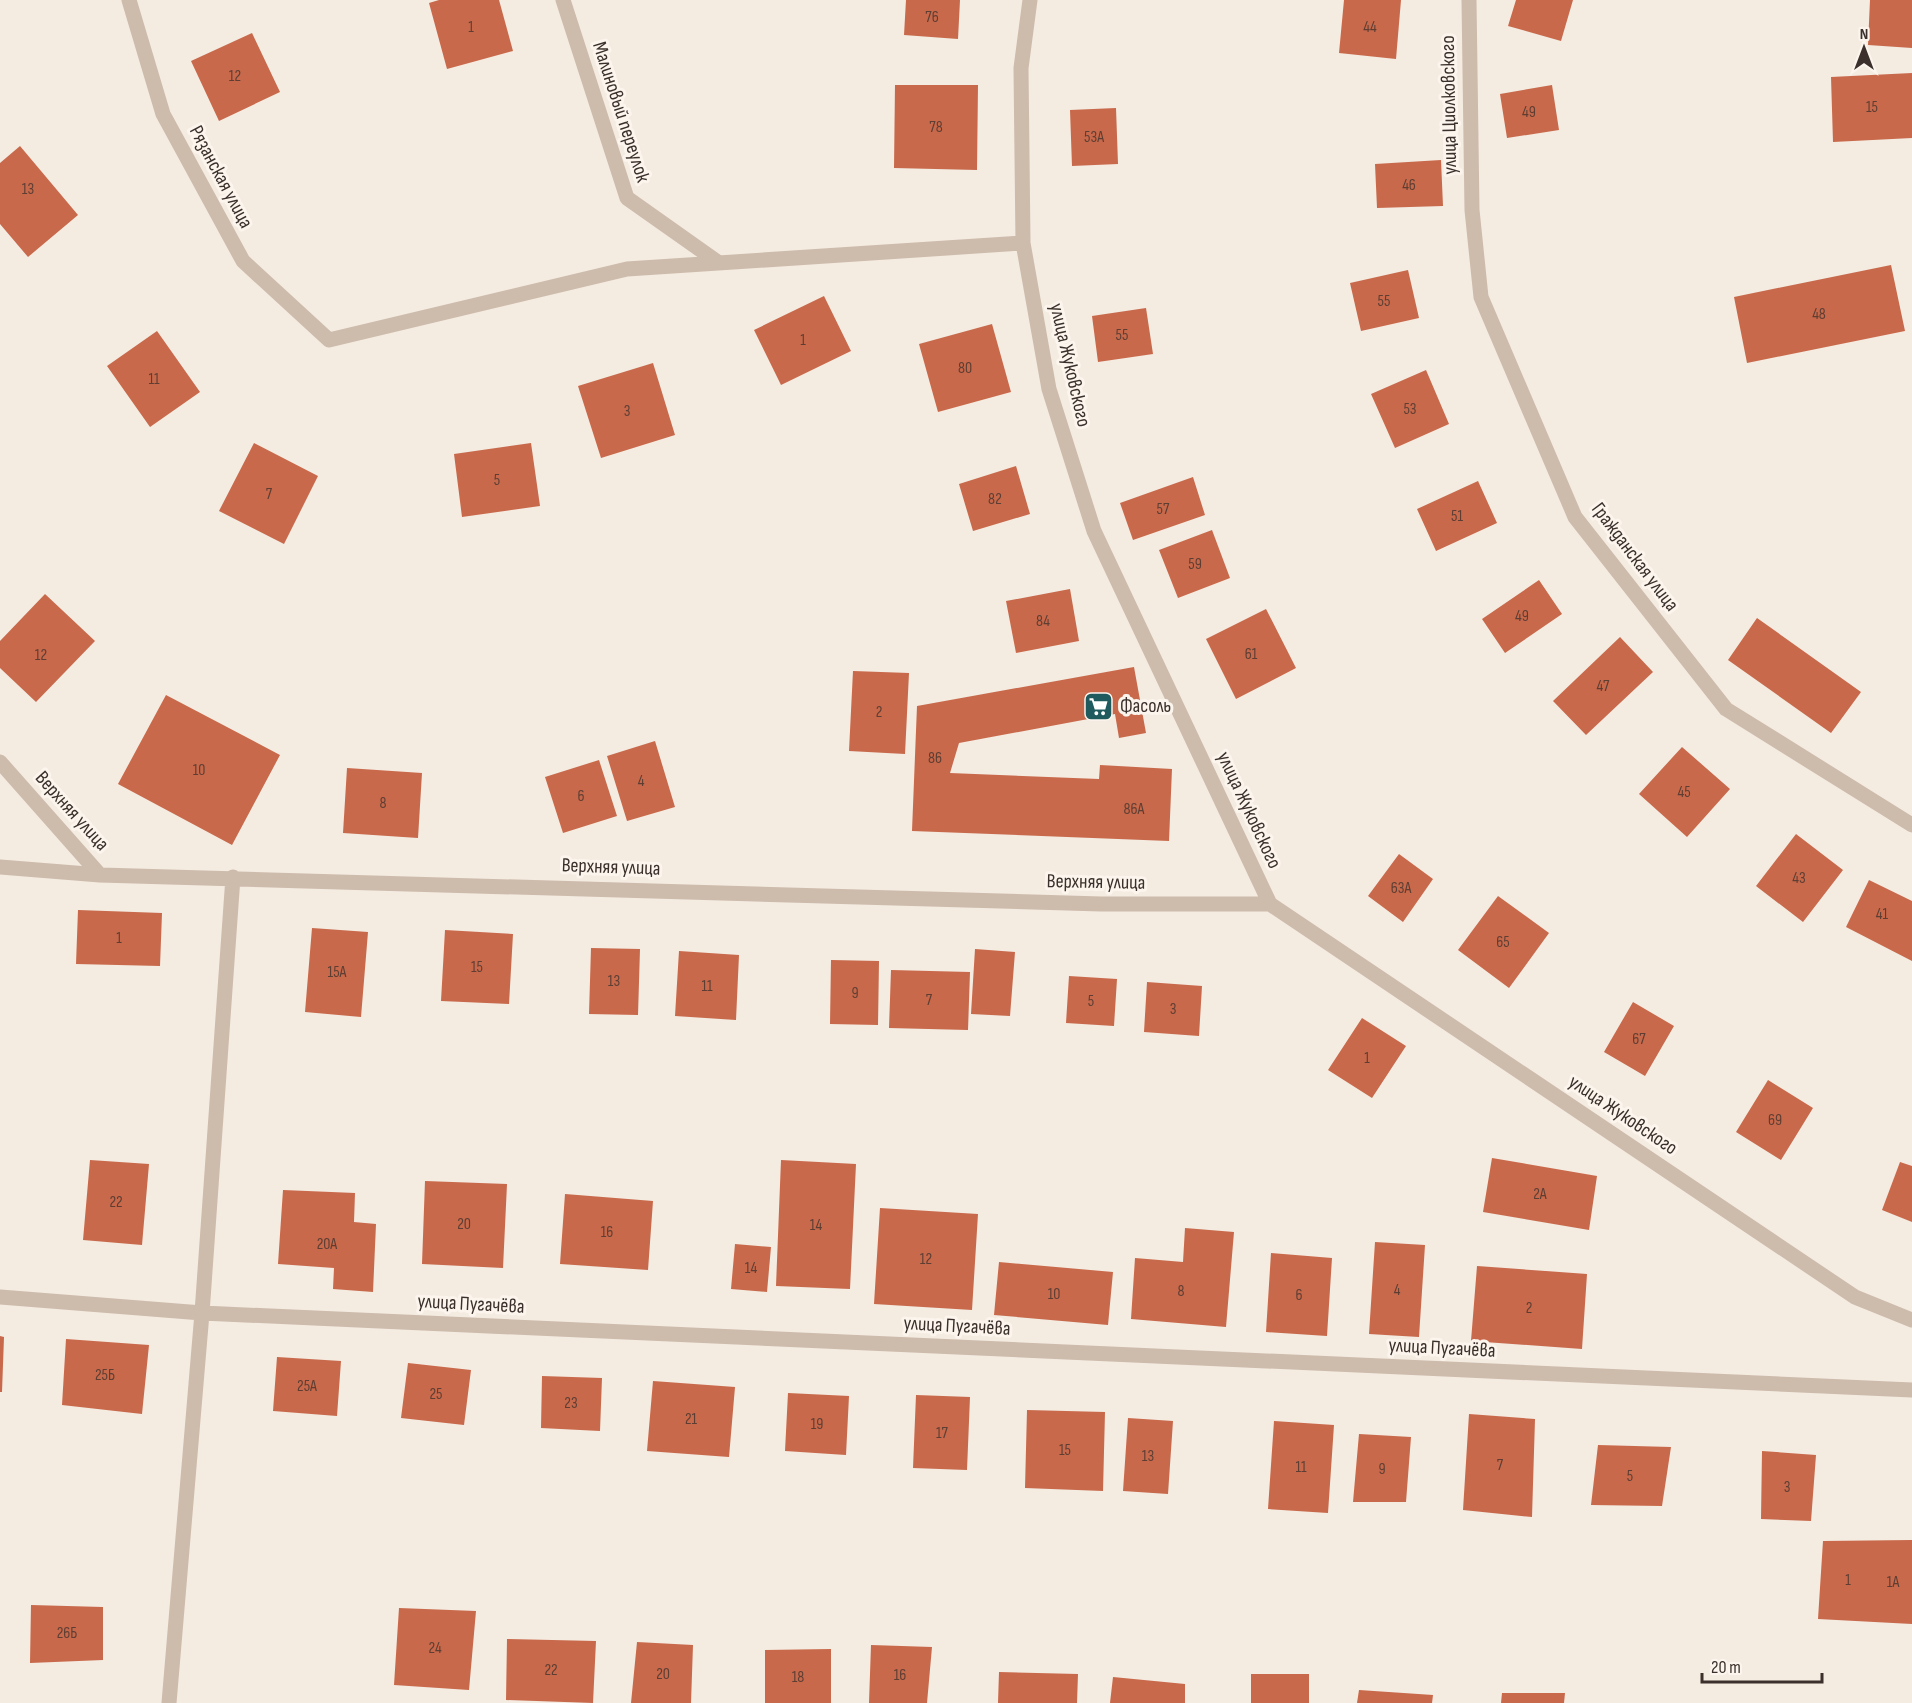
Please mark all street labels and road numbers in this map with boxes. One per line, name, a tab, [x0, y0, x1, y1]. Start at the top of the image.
street label: улица Циолковского	[1436, 35, 1462, 175]
street label: Малиновый переулок	[587, 39, 655, 186]
street label: Рязанская улица	[184, 122, 258, 232]
street label: улица Жуковского	[1044, 301, 1096, 429]
street label: Гражданская улица	[1586, 498, 1684, 616]
street label: улица Жуковского	[1211, 748, 1287, 872]
street label: Верхняя улица	[30, 766, 114, 856]
street label: Верхняя улица	[561, 853, 661, 881]
street label: Верхняя улица	[1046, 869, 1146, 895]
street label: улица Жуковского	[1564, 1070, 1682, 1160]
street label: улица Пугачёва	[417, 1289, 525, 1319]
street label: улица Пугачёва	[903, 1311, 1011, 1341]
street label: улица Пугачёва	[1388, 1333, 1496, 1363]

